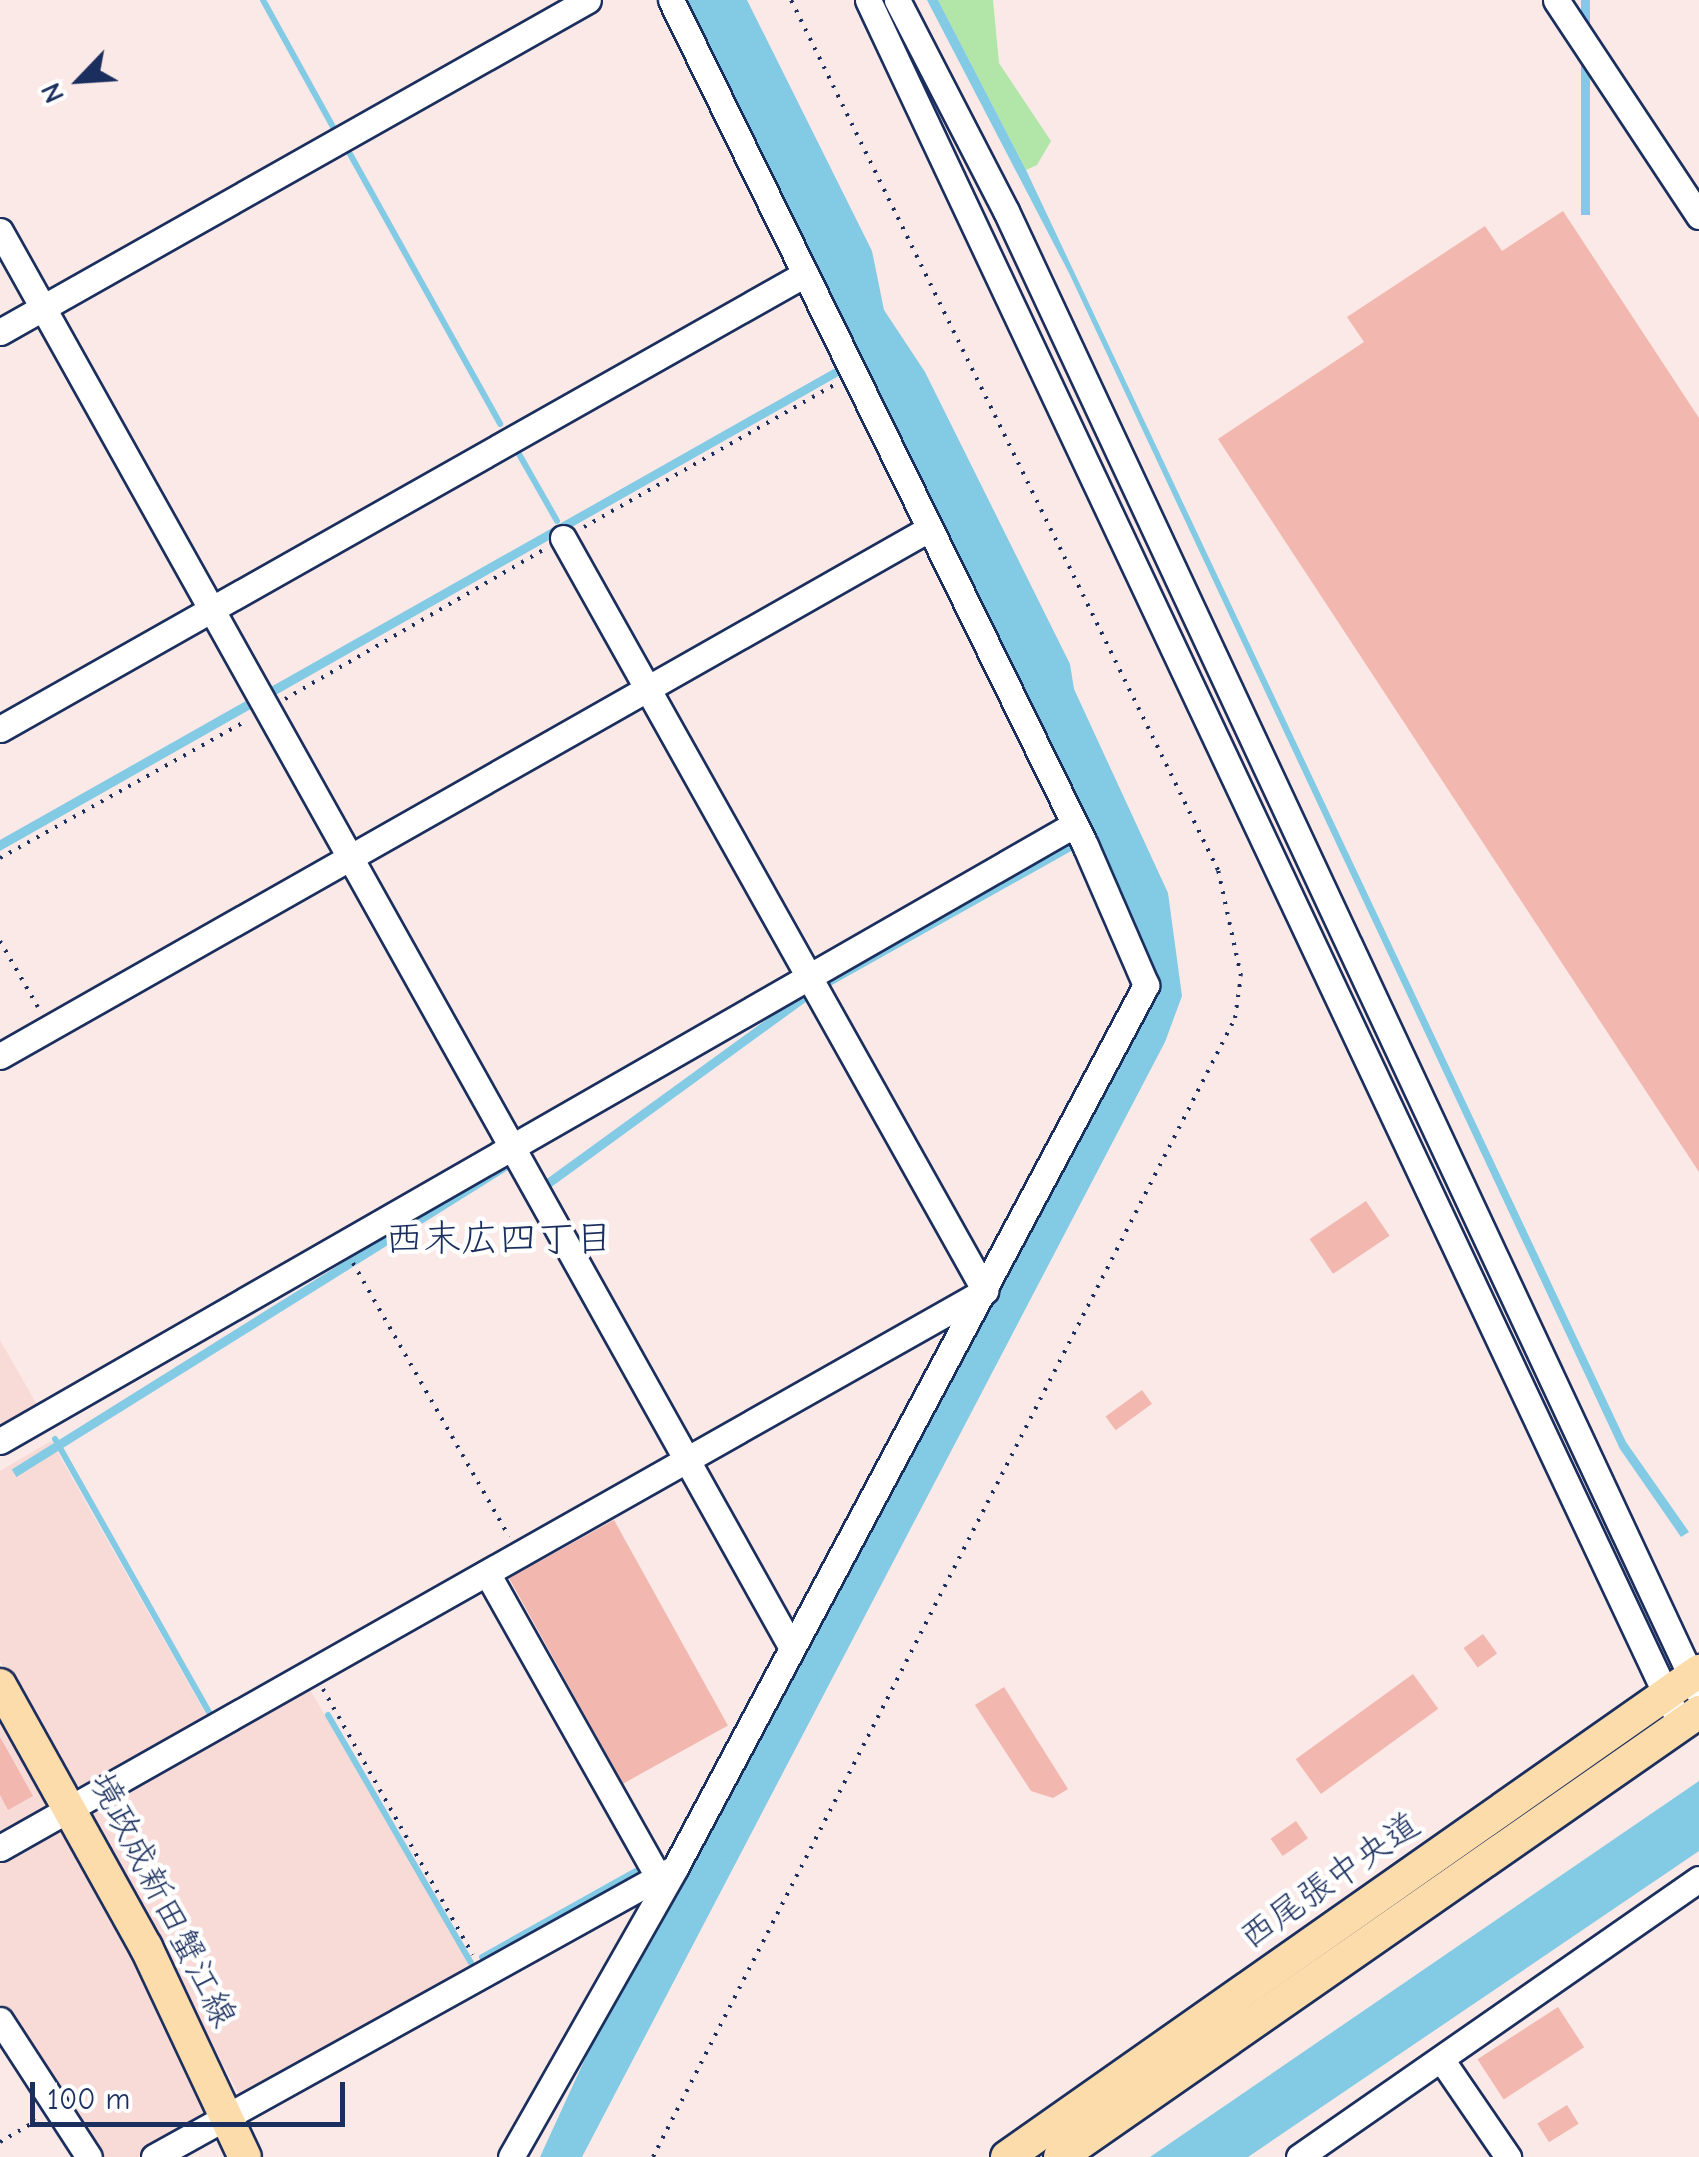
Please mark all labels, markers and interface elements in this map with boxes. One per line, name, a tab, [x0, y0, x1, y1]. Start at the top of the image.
north arrow	[30, 30, 130, 130]
text: N	[34, 78, 71, 108]
district label: 西末広四丁目	[385, 1217, 613, 1263]
street label: 境政成新田蟹江線	[81, 1766, 245, 2034]
street label: 西尾張中央道	[1232, 1804, 1428, 1958]
scale bar	[35, 2062, 350, 2124]
text: 100 m	[47, 2082, 130, 2117]

